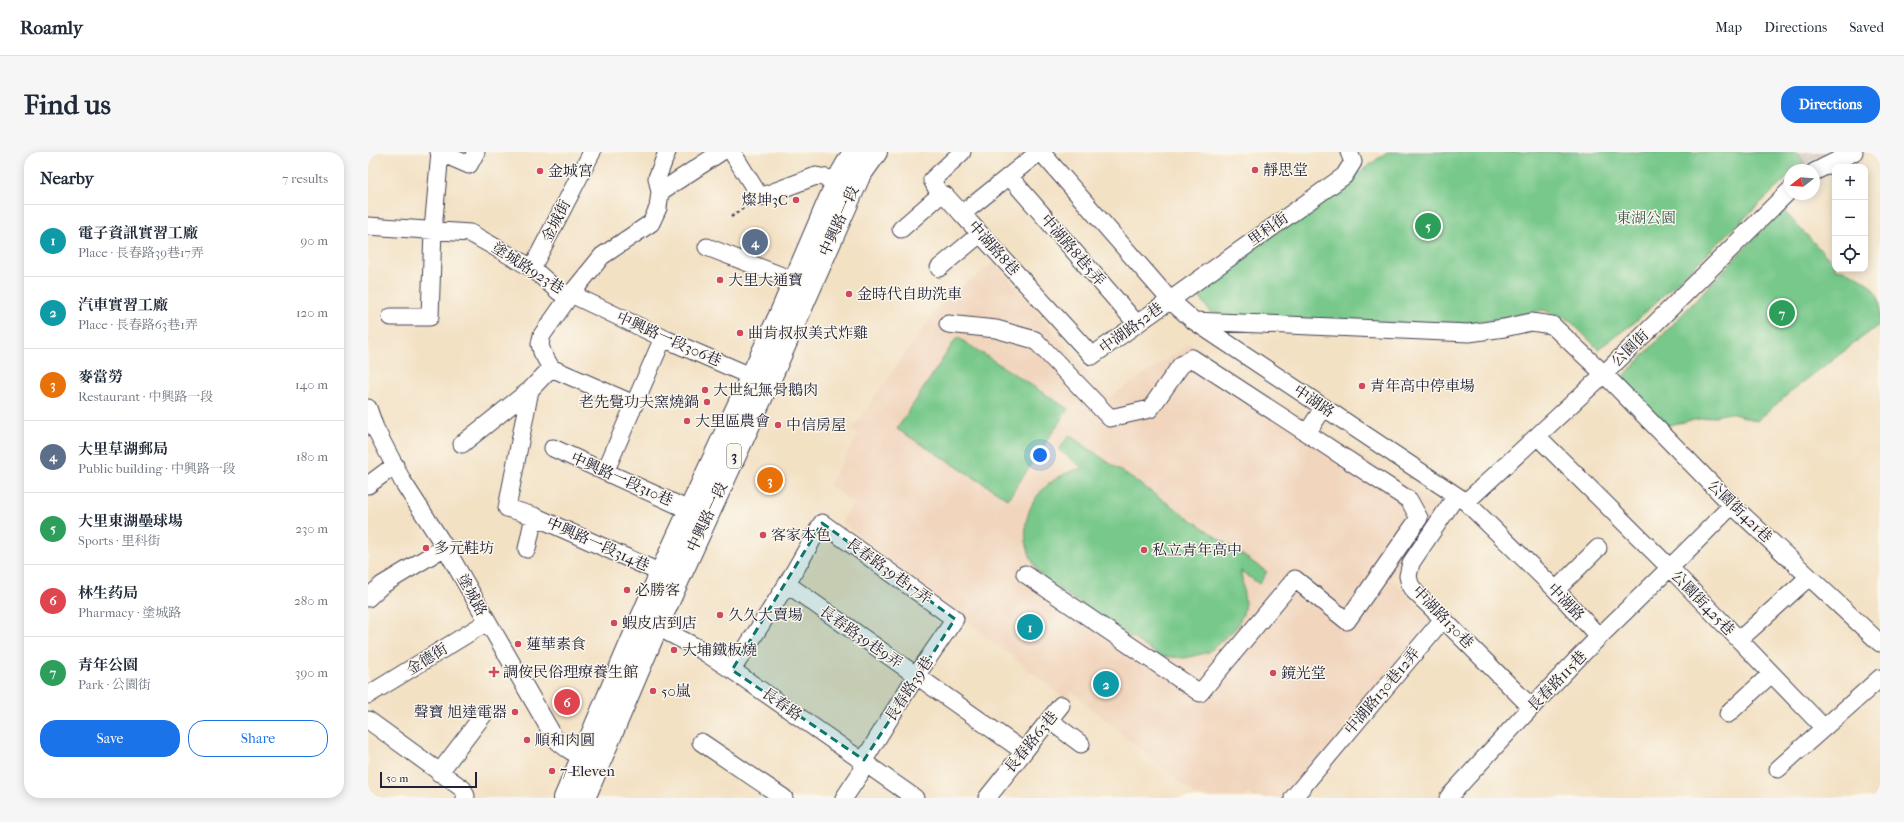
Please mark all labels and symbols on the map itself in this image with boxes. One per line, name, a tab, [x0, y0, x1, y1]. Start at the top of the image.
place label: 靜思堂	[1263, 161, 1308, 179]
place label: 金城宮	[548, 162, 593, 180]
north arrow	[1784, 164, 1820, 200]
marker: 靜思堂	[1250, 165, 1260, 175]
marker: 金城宮	[535, 166, 545, 176]
street label: 中興路一段	[816, 183, 862, 259]
place label: 燦坤3C	[742, 191, 788, 209]
marker: 燦坤3C	[791, 195, 801, 205]
street label: 金城街	[538, 197, 574, 245]
street label: 里科街	[1244, 209, 1292, 249]
park label: 東湖公園	[1616, 209, 1676, 227]
street label: 中湖路8巷5弄	[1037, 210, 1109, 290]
pin: 5	[1415, 211, 1441, 241]
street label: 中湖路8巷	[965, 217, 1023, 279]
pin: 4	[742, 227, 768, 257]
street label: 塗城路923巷	[489, 239, 567, 297]
place label: 大里大通寶	[728, 271, 803, 289]
marker: 大里大通寶	[715, 275, 725, 285]
place label: 金時代自助洗車	[857, 285, 962, 303]
marker: 金時代自助洗車	[844, 289, 854, 299]
pin: 7	[1769, 298, 1795, 328]
street label: 中湖路52巷	[1096, 299, 1166, 357]
street label: 中興路一段306巷	[614, 308, 724, 370]
place label: 曲肯叔叔美式炸雞	[748, 324, 868, 342]
street label: 公園街	[1608, 326, 1652, 370]
marker: 曲肯叔叔美式炸雞	[735, 328, 745, 338]
place label: 青年高中停車場	[1370, 377, 1475, 395]
place label: 大世紀無骨鵝肉	[713, 381, 818, 399]
street label: 中湖路	[1290, 381, 1338, 421]
marker: 青年高中停車場	[1357, 381, 1367, 391]
marker: 大世紀無骨鵝肉	[700, 385, 710, 395]
place label: 老先覺功夫窯燒鍋	[579, 393, 699, 411]
marker: 老先覺功夫窯燒鍋	[702, 397, 712, 407]
place label: 大里區農會	[695, 412, 770, 430]
marker: 大里區農會	[682, 416, 692, 426]
place label: 中信房屋	[786, 416, 846, 434]
marker: 中信房屋	[773, 420, 783, 430]
road number: 3	[727, 444, 741, 468]
your location	[1030, 445, 1050, 465]
street label: 中興路一段310巷	[568, 448, 676, 510]
pin: 3	[757, 465, 783, 495]
street label: 公園街421巷	[1704, 476, 1776, 546]
street label: 中興路一段	[683, 479, 731, 555]
street label: 中興路一段314巷	[544, 513, 652, 575]
place label: 客家本色	[771, 526, 831, 544]
marker: 客家本色	[758, 530, 768, 540]
street label: 長春路39巷17弄	[843, 534, 935, 608]
place label: 多元鞋坊	[434, 539, 494, 557]
place label: 私立青年高中	[1152, 541, 1242, 559]
marker: 多元鞋坊	[421, 543, 431, 553]
marker: 私立青年高中	[1139, 545, 1149, 555]
street label: 公園街425巷	[1668, 567, 1738, 639]
street label: 塗城路	[453, 571, 491, 619]
street label: 中湖路	[1544, 580, 1588, 624]
place label: 必勝客	[635, 581, 680, 599]
street label: 中湖路130巷	[1409, 582, 1477, 652]
marker: 必勝客	[622, 585, 632, 595]
street label: 長春路39巷9弄	[816, 602, 906, 672]
place label: 久久大賣場	[728, 606, 803, 624]
marker: 久久大賣場	[715, 610, 725, 620]
pin: 1	[1017, 612, 1043, 642]
place label: 蝦皮店到店	[622, 614, 697, 632]
marker: 蝦皮店到店	[609, 618, 619, 628]
place label: 蓮華素食	[526, 635, 586, 653]
street label: 金德街	[403, 639, 451, 679]
marker: 蓮華素食	[513, 639, 523, 649]
place label: 大埔鐵板燒	[682, 641, 757, 659]
street label: 中湖路130巷12弄	[1340, 644, 1424, 738]
marker: 大埔鐵板燒	[669, 645, 679, 655]
street label: 長春路115巷	[1524, 647, 1590, 715]
street label: 長春路39巷	[881, 653, 937, 725]
place label: 調侒民俗理療養生館	[503, 663, 638, 681]
place label: 鏡光堂	[1281, 664, 1326, 682]
marker: 調侒民俗理療養生館	[488, 666, 500, 678]
marker: 鏡光堂	[1268, 668, 1278, 678]
pin: 2	[1093, 669, 1119, 699]
place label: 50嵐	[661, 682, 691, 700]
street label: 長春路	[758, 684, 806, 724]
marker: 50嵐	[648, 686, 658, 696]
pin: 6	[554, 687, 580, 717]
place label: 聲寶 旭達電器	[414, 703, 507, 721]
marker: 聲寶 旭達電器	[510, 707, 520, 717]
street label: 長春路63巷	[1001, 707, 1061, 777]
place label: 順和肉圓	[535, 731, 595, 749]
marker: 順和肉圓	[522, 735, 532, 745]
place label: 7-Eleven	[560, 762, 615, 780]
marker: 7-Eleven	[547, 766, 557, 776]
scale bar	[380, 770, 477, 789]

